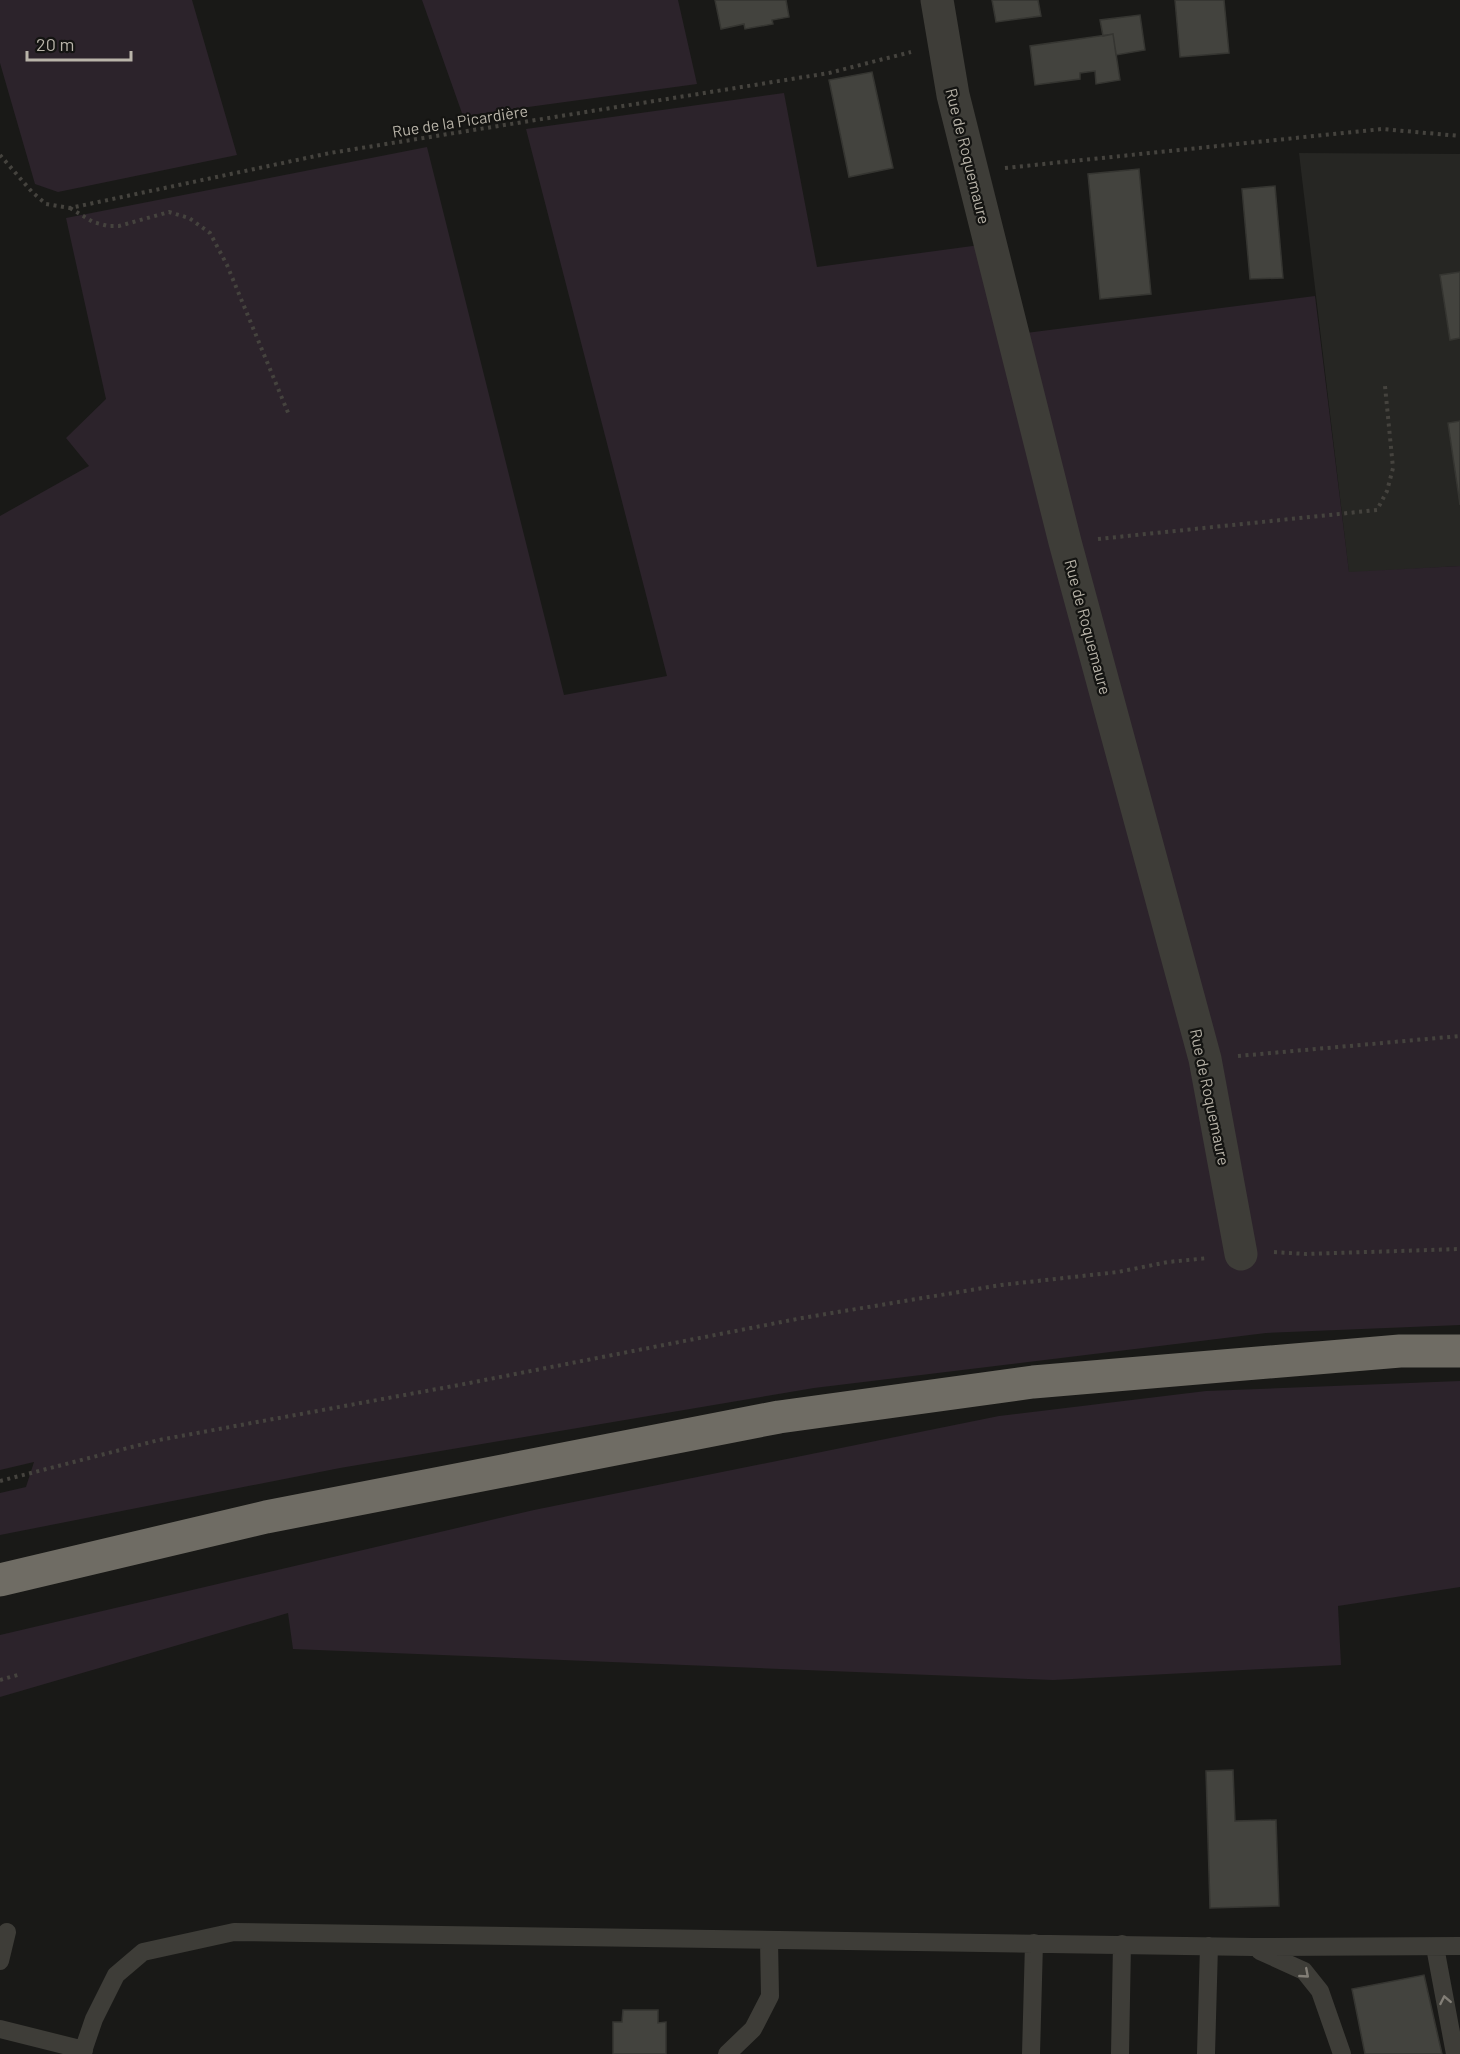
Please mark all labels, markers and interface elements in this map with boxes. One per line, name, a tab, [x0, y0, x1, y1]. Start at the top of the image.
scale bar	[27, 24, 130, 62]
text: 20 m	[36, 33, 74, 55]
street label: Rue de Roquemaure	[942, 86, 995, 226]
street label: Rue de la Picardière	[391, 100, 529, 141]
street label: Rue de Roquemaure	[1061, 557, 1116, 697]
street label: Rue de Roquemaure	[1187, 1027, 1234, 1167]
one-way arrow	[1298, 1967, 1308, 1978]
one-way arrow	[1439, 1996, 1452, 2006]

